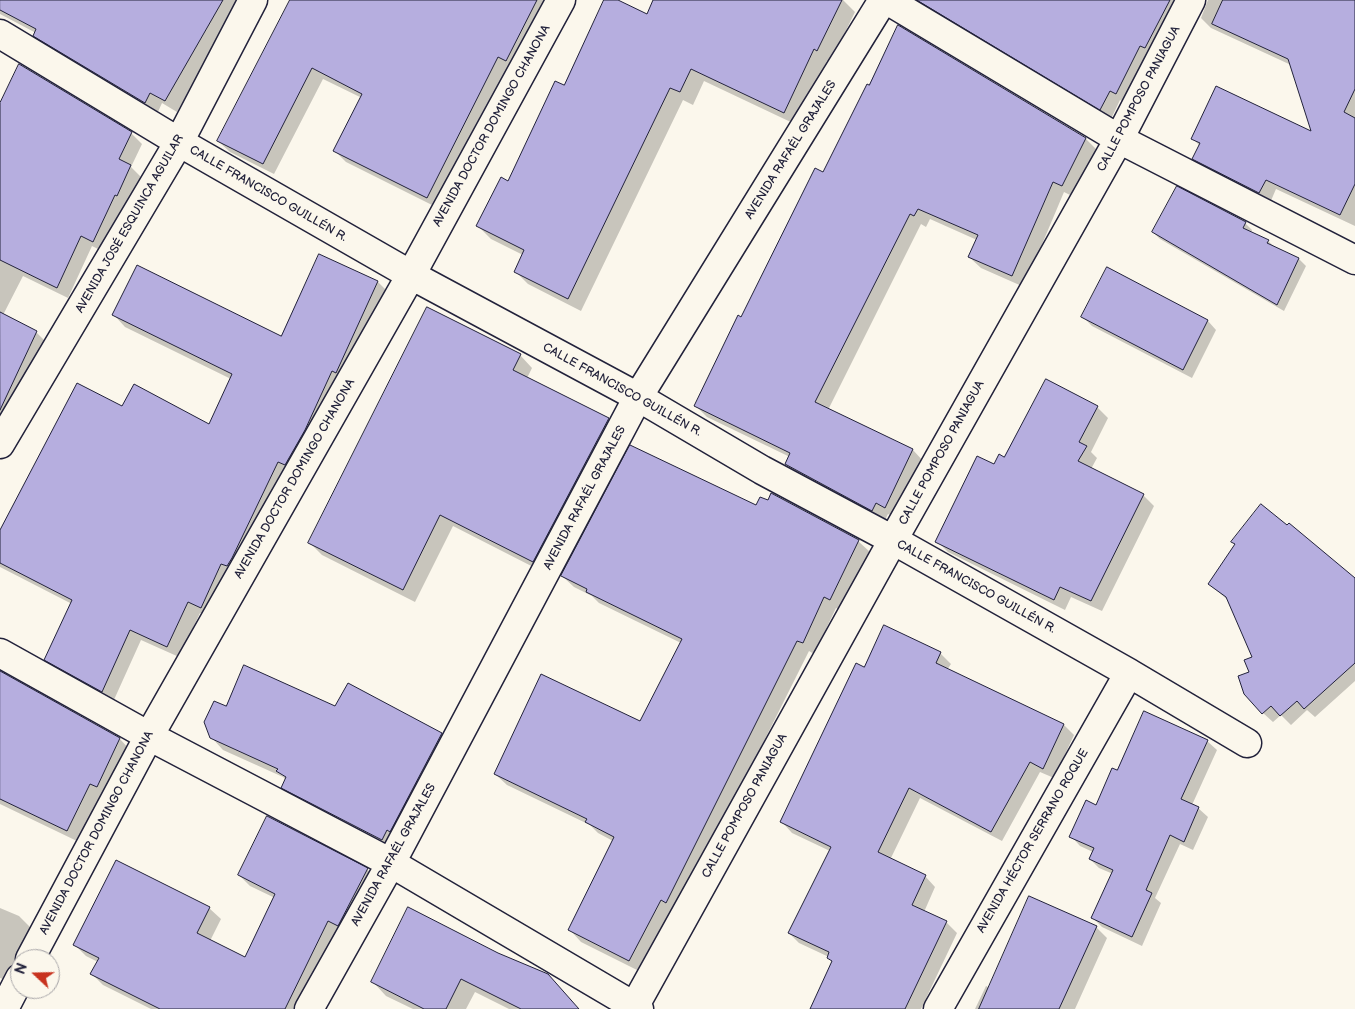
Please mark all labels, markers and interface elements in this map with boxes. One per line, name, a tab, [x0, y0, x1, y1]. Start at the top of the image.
street label: AVENIDA DOCTOR DOMINGO CHANONA	[430, 23, 554, 229]
street label: CALLE POMPOSO PANIAGUA	[1094, 24, 1184, 174]
street label: AVENIDA RAFAÉL GRAJALES	[742, 78, 840, 222]
street label: AVENIDA JOSÉ ESQUINCA AGUILAR	[73, 132, 187, 316]
street label: CALLE FRANCISCO GUILLÉN R.	[187, 143, 349, 245]
street label: CALLE FRANCISCO GUILLÉN R.	[540, 340, 704, 440]
street label: AVENIDA DOCTOR DOMINGO CHANONA	[232, 377, 358, 581]
street label: CALLE POMPOSO PANIAGUA	[896, 378, 988, 528]
street label: AVENIDA RAFAÉL GRAJALES	[541, 424, 629, 572]
street label: CALLE FRANCISCO GUILLÉN R.	[894, 537, 1058, 637]
street label: AVENIDA DOCTOR DOMINGO CHANONA	[37, 729, 157, 937]
street label: CALLE POMPOSO PANIAGUA	[699, 731, 791, 881]
street label: AVENIDA HÉCTOR SERRANO ROQUE	[974, 746, 1092, 936]
street label: AVENIDA RAFAÉL GRAJALES	[349, 781, 439, 929]
north arrow	[10, 949, 60, 999]
text: N	[12, 961, 31, 977]

